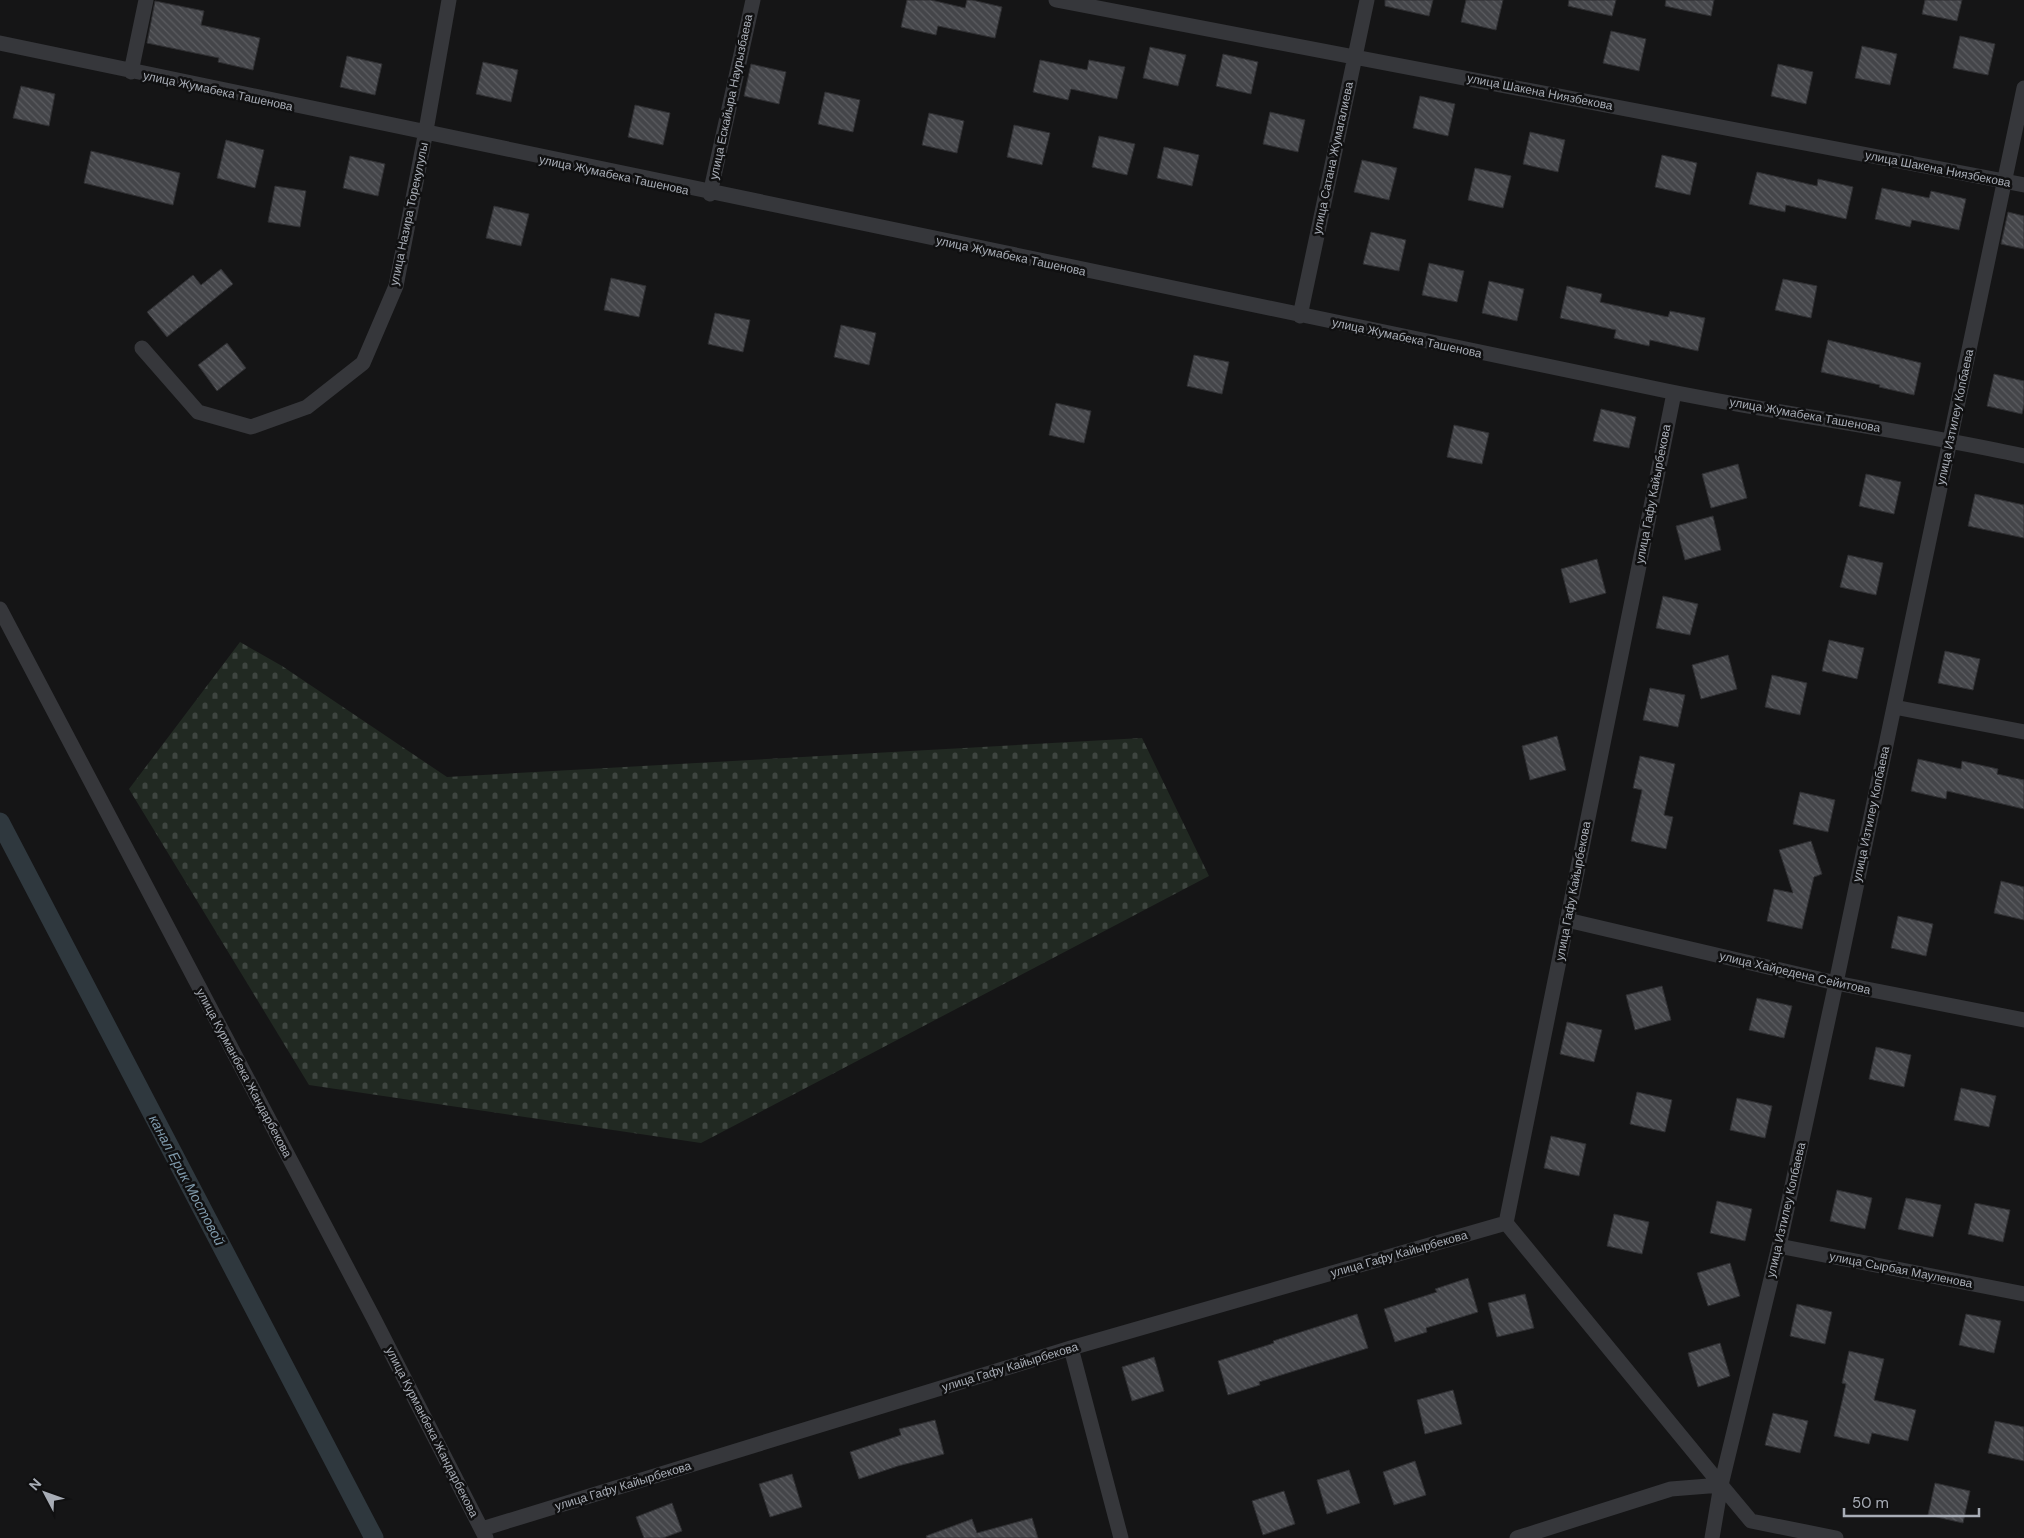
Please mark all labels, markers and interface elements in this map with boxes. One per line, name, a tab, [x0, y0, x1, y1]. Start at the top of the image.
street label: улица Ескайыра Наурызбаева	[706, 13, 756, 181]
street label: улица Жумабека Ташенова	[142, 67, 295, 115]
street label: улица Шакена Ниязбекова	[1466, 70, 1614, 114]
street label: улица Сатана Жумагалиева	[1309, 80, 1357, 236]
street label: улица Назира Торекулулы	[386, 141, 432, 287]
street label: улица Шакена Ниязбекова	[1864, 147, 2012, 191]
street label: улица Жумабека Ташенова	[538, 151, 691, 199]
street label: улица Жумабека Ташенова	[935, 232, 1088, 280]
street label: улица Жумабека Ташенова	[1331, 314, 1484, 362]
street label: улица Изтилеу Копбаева	[1933, 347, 1977, 486]
street label: улица Жумабека Ташенова	[1728, 394, 1882, 436]
street label: улица Гафу Кайырбекова	[1632, 423, 1674, 565]
street label: улица Изтилеу Копбаева	[1849, 744, 1893, 883]
street label: улица Гафу Кайырбекова	[1552, 820, 1594, 962]
street label: улица Хайредена Сейитова	[1718, 948, 1872, 998]
street label: улица Курманбека Жандарбекова	[192, 986, 296, 1161]
water label: канал Ерик Мостовой	[145, 1112, 229, 1249]
street label: улица Изтилеу Копбаева	[1763, 1141, 1809, 1279]
street label: улица Гафу Кайырбекова	[1329, 1227, 1470, 1281]
street label: улица Сырбая Мауленова	[1828, 1248, 1974, 1292]
street label: улица Гафу Кайырбекова	[940, 1339, 1080, 1395]
street label: улица Курманбека Жандарбекова	[382, 1344, 482, 1520]
street label: улица Гафу Кайырбекова	[553, 1458, 693, 1514]
north arrow	[20, 1468, 70, 1518]
text: N	[25, 1475, 45, 1494]
scale bar	[1844, 1486, 1979, 1518]
text: 50 m	[1852, 1493, 1889, 1513]

